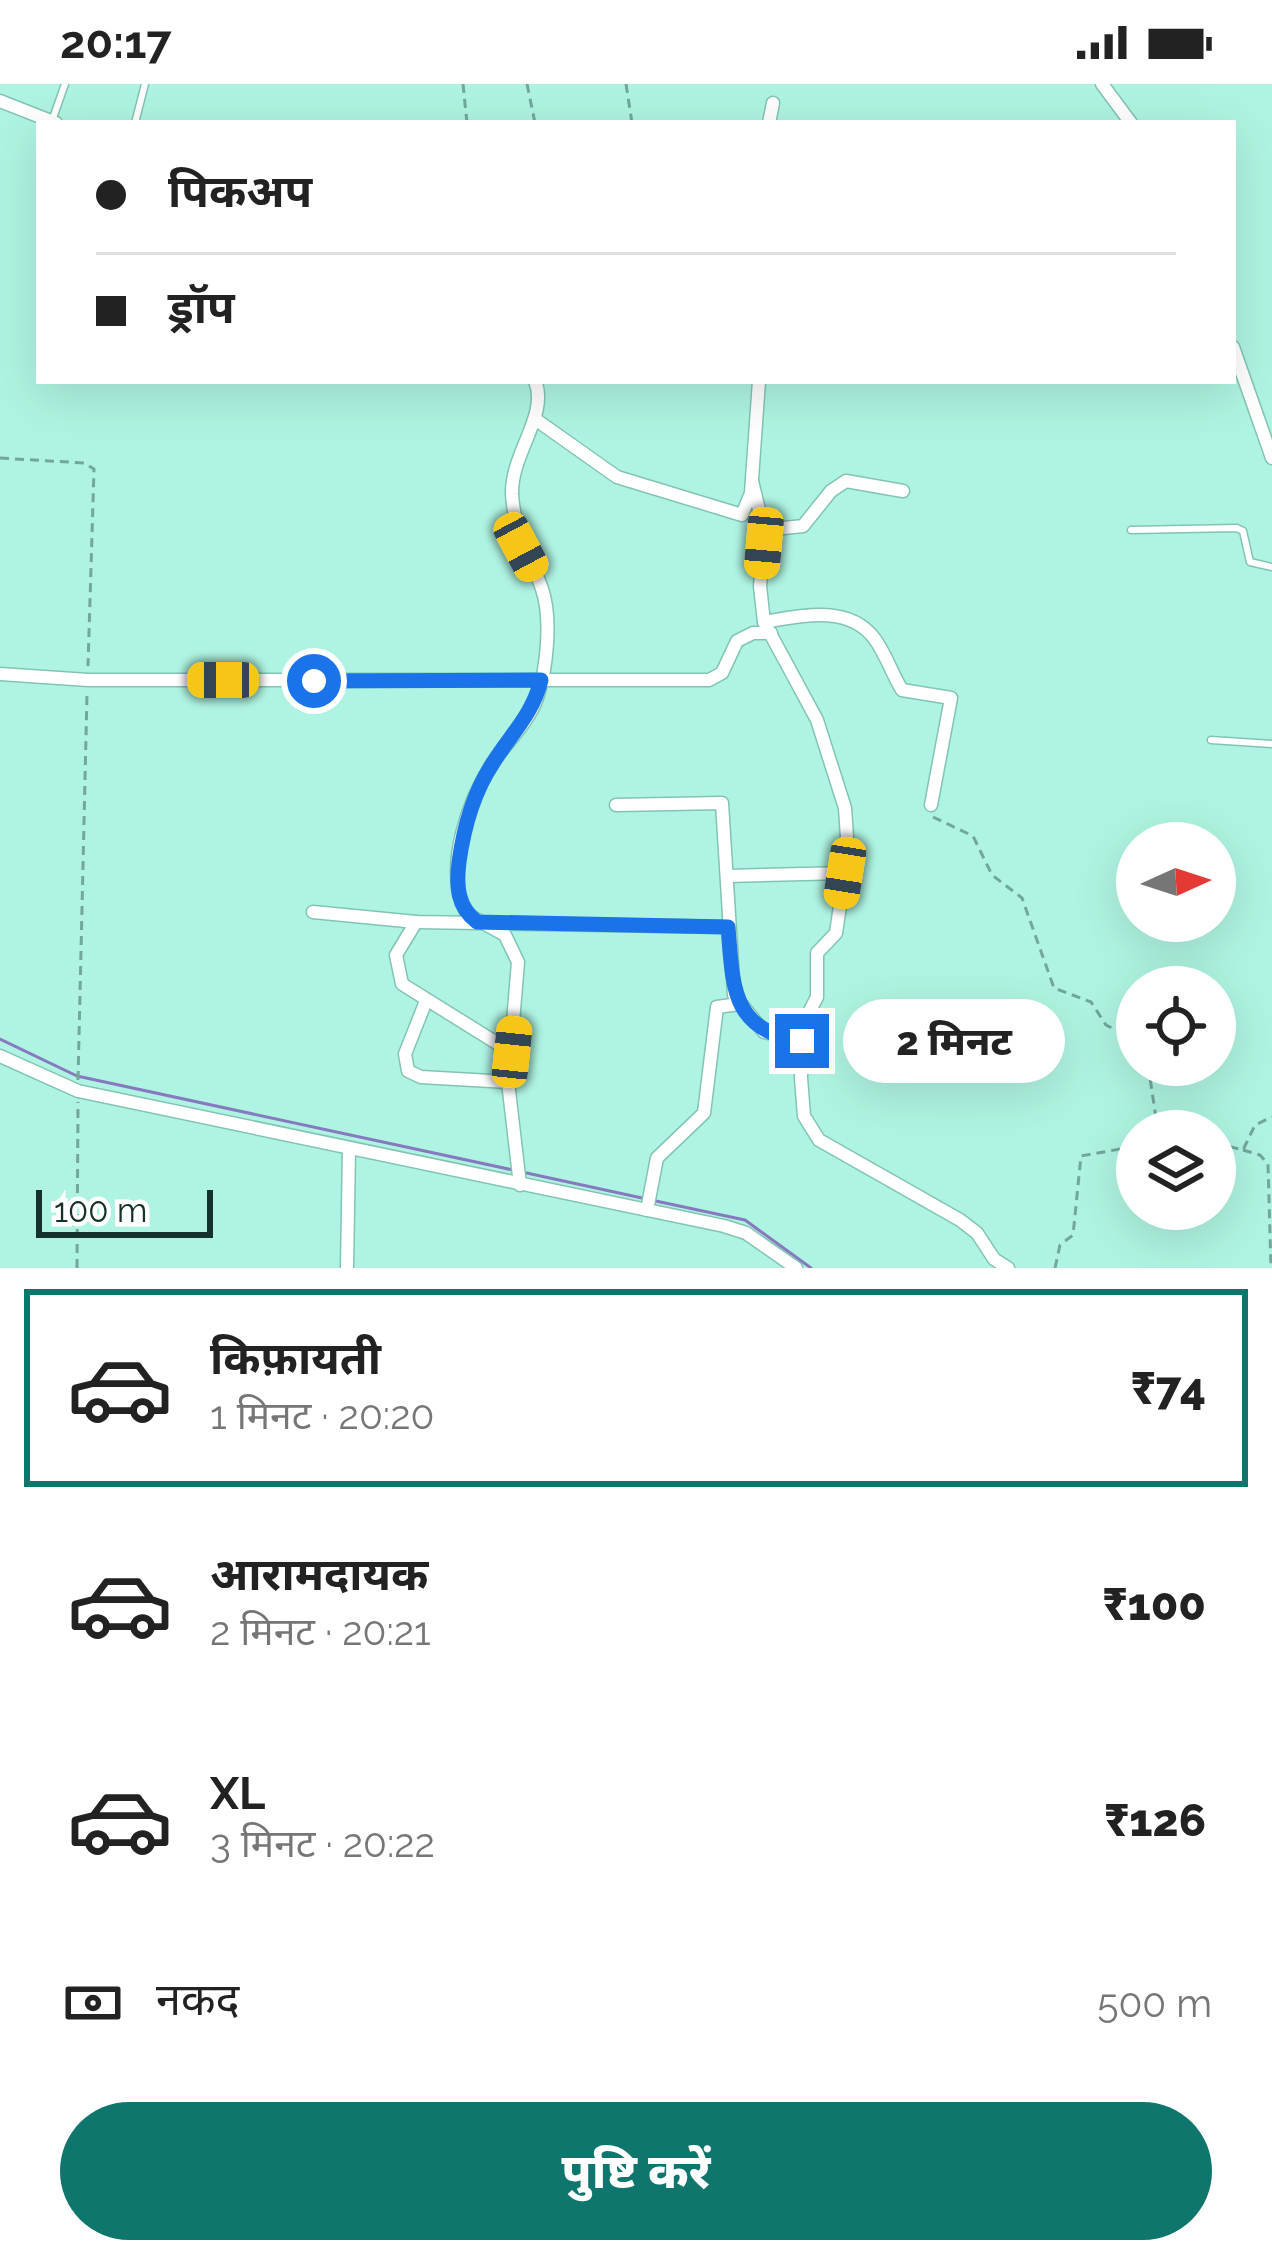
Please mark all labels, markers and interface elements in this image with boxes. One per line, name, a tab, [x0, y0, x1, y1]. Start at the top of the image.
text: 20:17	[60, 16, 172, 69]
text: पिकअप	[168, 165, 312, 218]
text: ड्रॉप	[168, 281, 235, 334]
car	[743, 506, 785, 580]
car	[488, 507, 554, 587]
route start	[287, 654, 341, 708]
car	[187, 662, 259, 698]
north arrow	[1116, 822, 1236, 942]
map controls	[1116, 822, 1236, 1230]
car	[822, 835, 868, 911]
button: locate	[1116, 966, 1236, 1086]
callout: 2 मिनट	[844, 999, 1066, 1083]
car	[490, 1014, 534, 1090]
route end	[775, 1014, 829, 1068]
text: 2 मिनट	[896, 1018, 1012, 1064]
button: layers	[1116, 1110, 1236, 1230]
scale bar	[36, 1184, 213, 1237]
text: 100 m	[54, 1191, 147, 1230]
text: किफ़ायती	[210, 1332, 381, 1385]
icon: car	[66, 1334, 174, 1442]
text: ₹74	[1131, 1362, 1206, 1415]
text: 1 मिनट · 20:20	[210, 1392, 434, 1438]
text: आरामदायक	[210, 1548, 428, 1601]
icon: car	[66, 1550, 174, 1658]
text: ₹100	[1102, 1578, 1206, 1631]
text: 2 मिनट · 20:21	[210, 1608, 431, 1654]
icon: car	[66, 1766, 174, 1874]
text: XL	[210, 1767, 265, 1820]
text: ₹126	[1104, 1794, 1206, 1847]
text: 3 मिनट · 20:22	[210, 1820, 435, 1866]
icon: cash	[60, 1970, 126, 2036]
text: नकद	[156, 1973, 239, 2026]
text: 500 m	[1097, 1980, 1212, 2026]
button: पुष्टि करें	[60, 2102, 1212, 2240]

